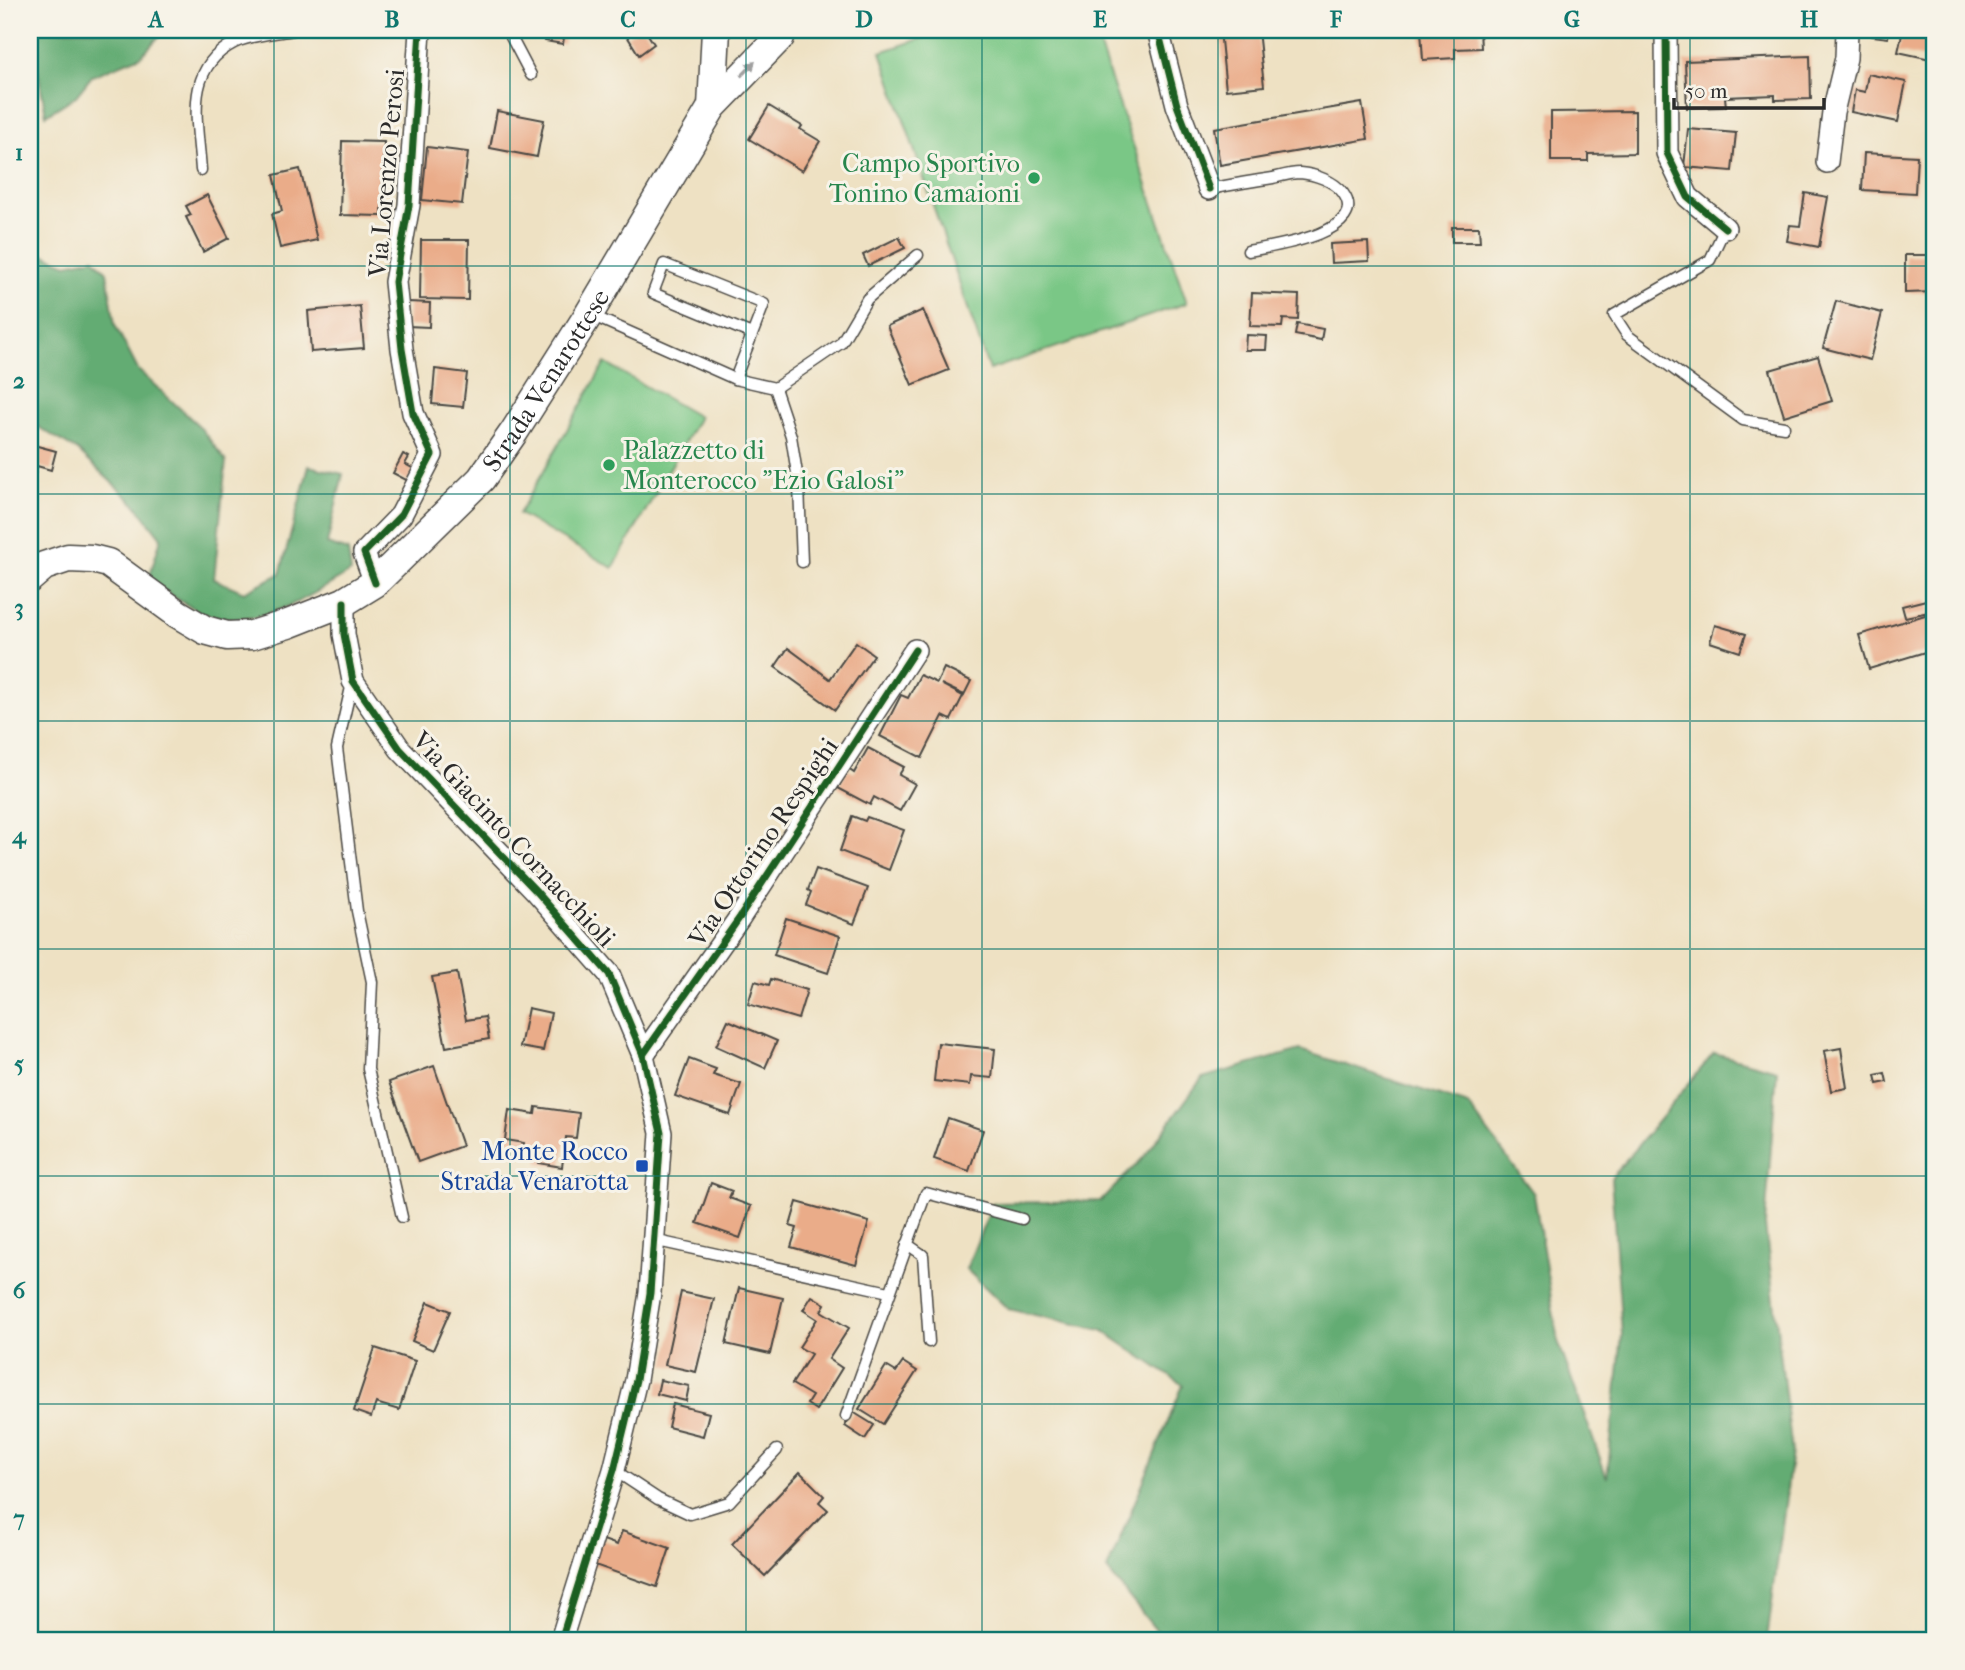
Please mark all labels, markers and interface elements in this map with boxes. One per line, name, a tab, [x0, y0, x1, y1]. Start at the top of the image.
text: A	[147, 6, 165, 33]
text: B	[385, 6, 400, 33]
text: C	[620, 6, 636, 33]
text: D	[855, 6, 873, 33]
text: E	[1093, 6, 1107, 33]
text: F	[1329, 6, 1343, 33]
text: G	[1564, 6, 1580, 33]
text: H	[1800, 6, 1818, 33]
one-way arrow	[740, 61, 756, 77]
scale bar	[1674, 66, 1825, 110]
street label: Via Lorenzo Perosi	[362, 67, 411, 280]
text: 50 m	[1685, 79, 1728, 103]
text: 1	[15, 139, 23, 166]
place label: Campo Sportivo Tonino Camaioni	[829, 148, 1020, 209]
marker: Campo Sportivo Tonino Camaioni	[1026, 170, 1042, 186]
street label: Strada Venarottese	[476, 283, 616, 478]
text: 2	[13, 367, 25, 394]
place label: Palazzetto di Monterocco "Ezio Galosi"	[623, 435, 904, 496]
marker: Palazzetto di Monterocco "Ezio Galosi"	[601, 457, 617, 473]
text: 3	[14, 594, 24, 621]
street label: Via Giacinto Cornacchioli	[405, 724, 622, 954]
street label: Via Ottorino Respighi	[681, 732, 845, 954]
text: 4	[11, 822, 27, 849]
text: 5	[14, 1050, 24, 1077]
place label: Monte Rocco Strada Venarotta	[440, 1136, 629, 1197]
marker: Monte Rocco Strada Venarotta	[634, 1158, 650, 1174]
text: 6	[13, 1277, 26, 1304]
text: 7	[12, 1505, 25, 1532]

